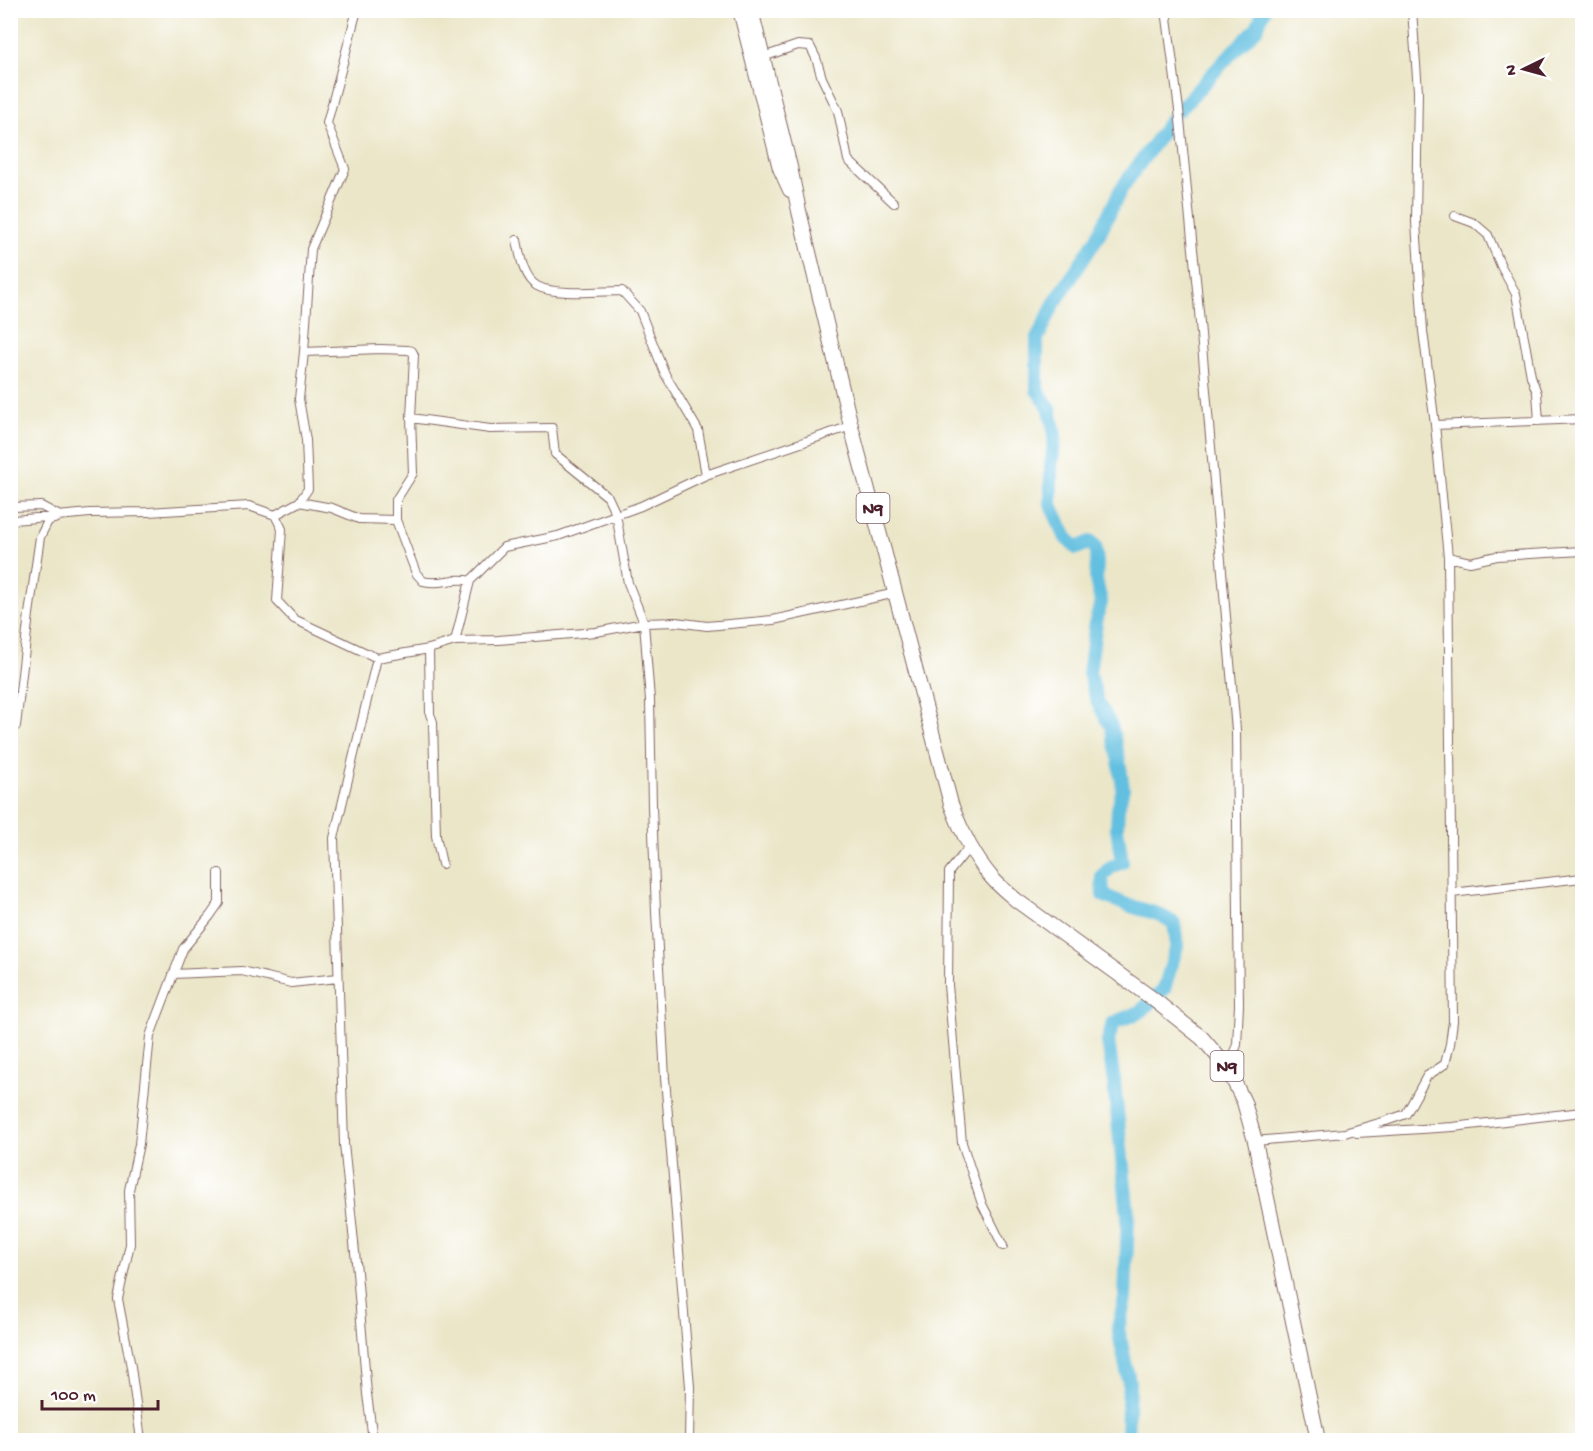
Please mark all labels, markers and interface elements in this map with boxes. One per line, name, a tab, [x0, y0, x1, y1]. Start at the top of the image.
north arrow	[1494, 39, 1554, 99]
text: N	[1503, 63, 1522, 76]
road number: N9	[856, 493, 890, 523]
road number: N9	[1210, 1051, 1244, 1081]
scale bar	[42, 1373, 158, 1411]
text: 100 m	[50, 1386, 96, 1407]

